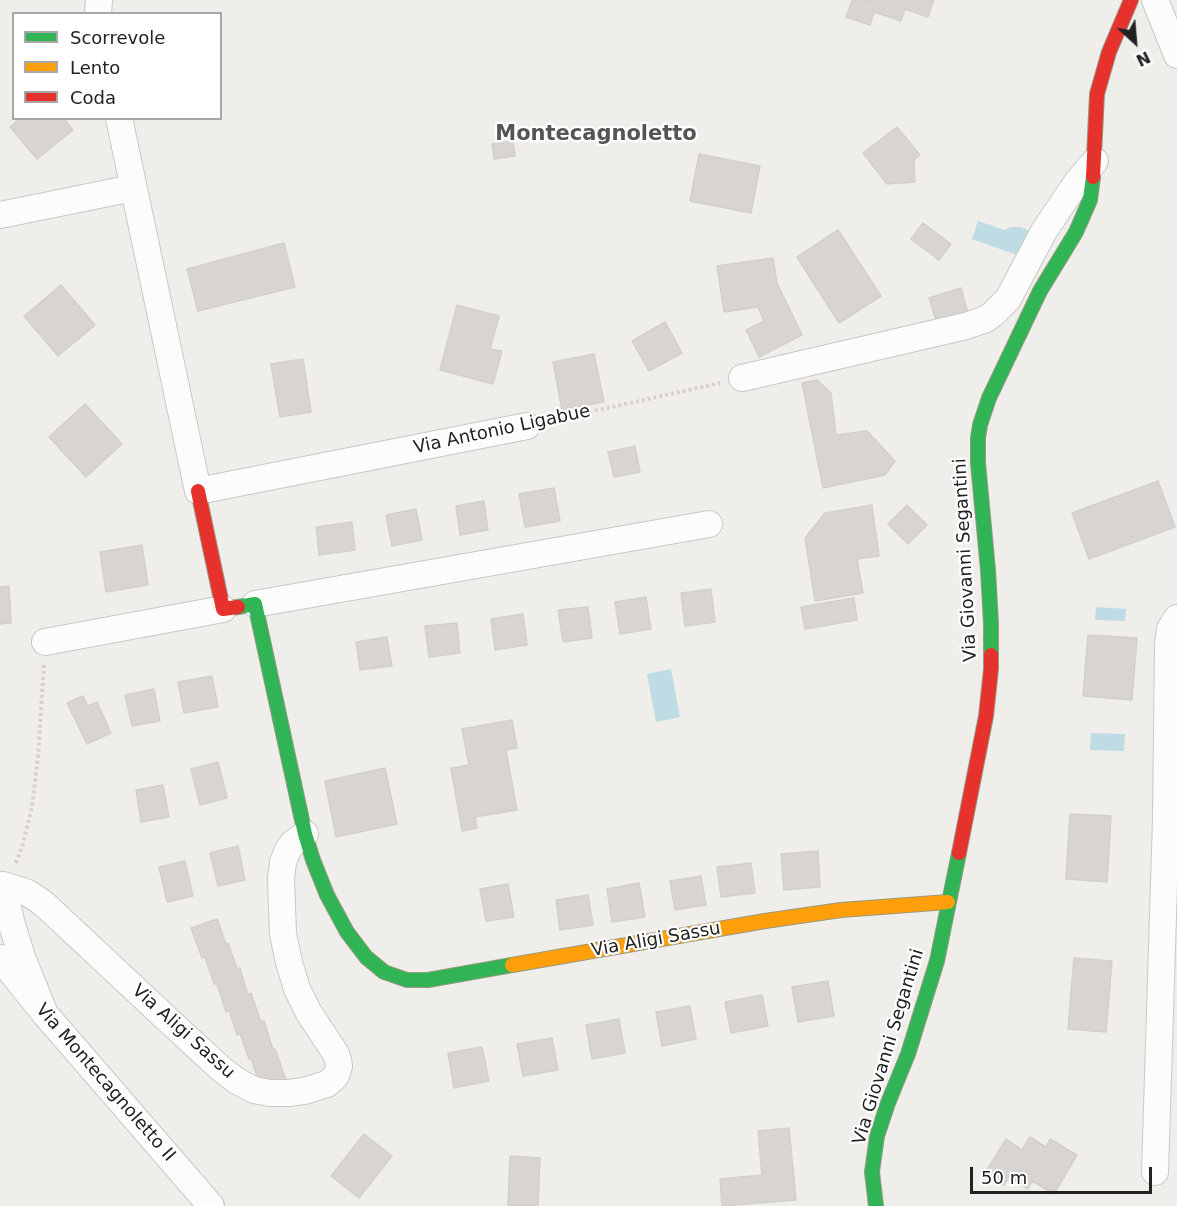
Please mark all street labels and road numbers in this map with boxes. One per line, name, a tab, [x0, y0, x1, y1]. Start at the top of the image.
street label: Via Antonio Ligabue	[412, 401, 592, 459]
street label: Via Giovanni Segantini	[950, 458, 982, 662]
street label: Via Aligi Sassu	[590, 918, 722, 962]
street label: Via Giovanni Segantini	[849, 946, 929, 1148]
street label: Via Aligi Sassu	[127, 980, 239, 1084]
street label: Via Montecagnoletto II	[31, 1000, 179, 1166]

